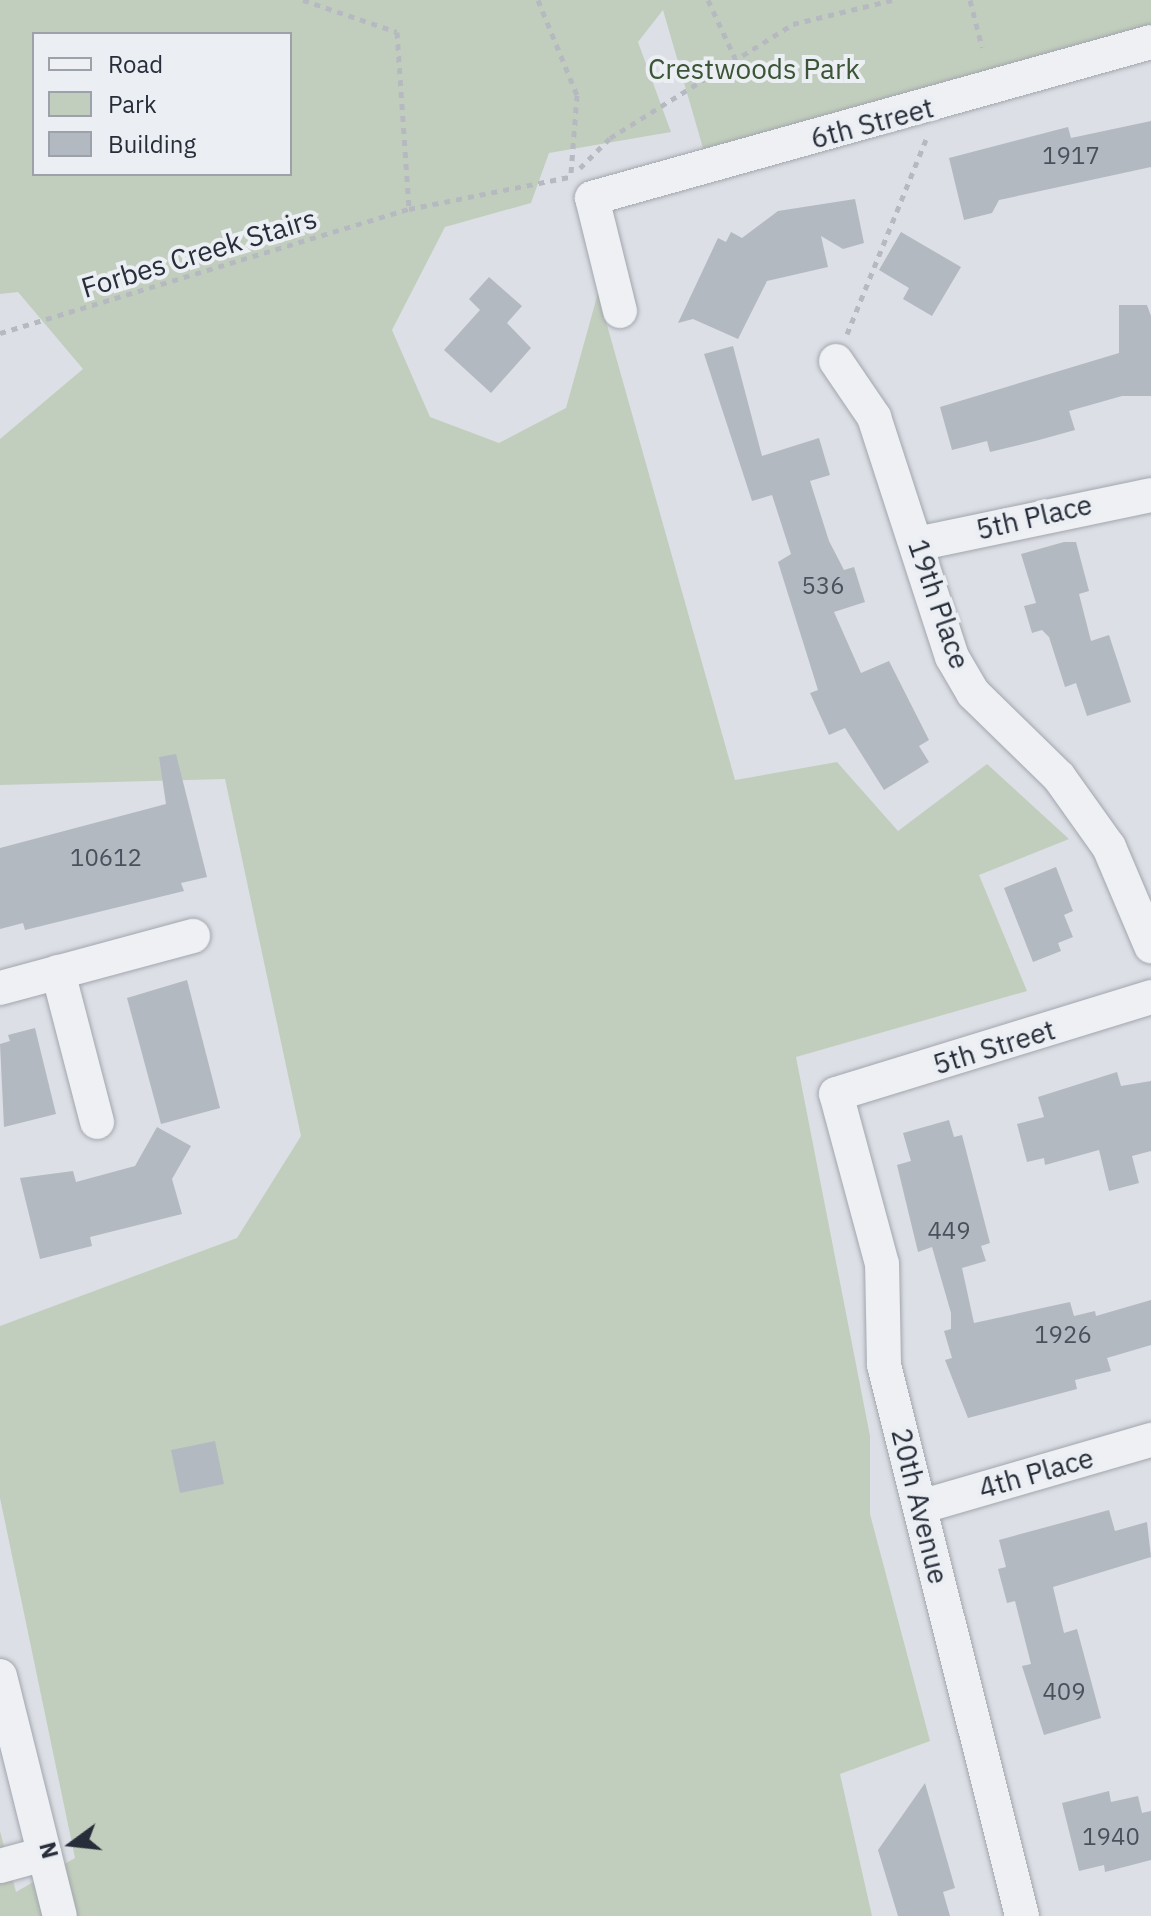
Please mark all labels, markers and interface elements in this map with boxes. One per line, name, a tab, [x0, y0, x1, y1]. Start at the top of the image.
legend	[32, 32, 292, 176]
text: Road	[108, 48, 163, 80]
park label: Crestwoods Park	[648, 52, 860, 86]
text: Park	[108, 88, 157, 120]
street label: 6th Street	[807, 90, 937, 156]
text: Building	[108, 128, 196, 160]
house number: 1917	[1042, 142, 1100, 170]
street label: Forbes Creek Stairs	[77, 201, 321, 305]
street label: 5th Place	[973, 487, 1095, 547]
street label: 19th Place	[901, 535, 977, 673]
house number: 536	[801, 572, 845, 600]
house number: 10612	[70, 844, 142, 872]
street label: 5th Street	[929, 1013, 1059, 1081]
house number: 449	[927, 1217, 971, 1245]
house number: 1926	[1034, 1321, 1092, 1349]
street label: 20th Avenue	[884, 1425, 956, 1587]
street label: 4th Place	[975, 1441, 1097, 1505]
house number: 409	[1042, 1678, 1086, 1706]
north arrow	[32, 1804, 112, 1884]
house number: 1940	[1082, 1823, 1140, 1851]
text: N	[32, 1839, 64, 1862]

